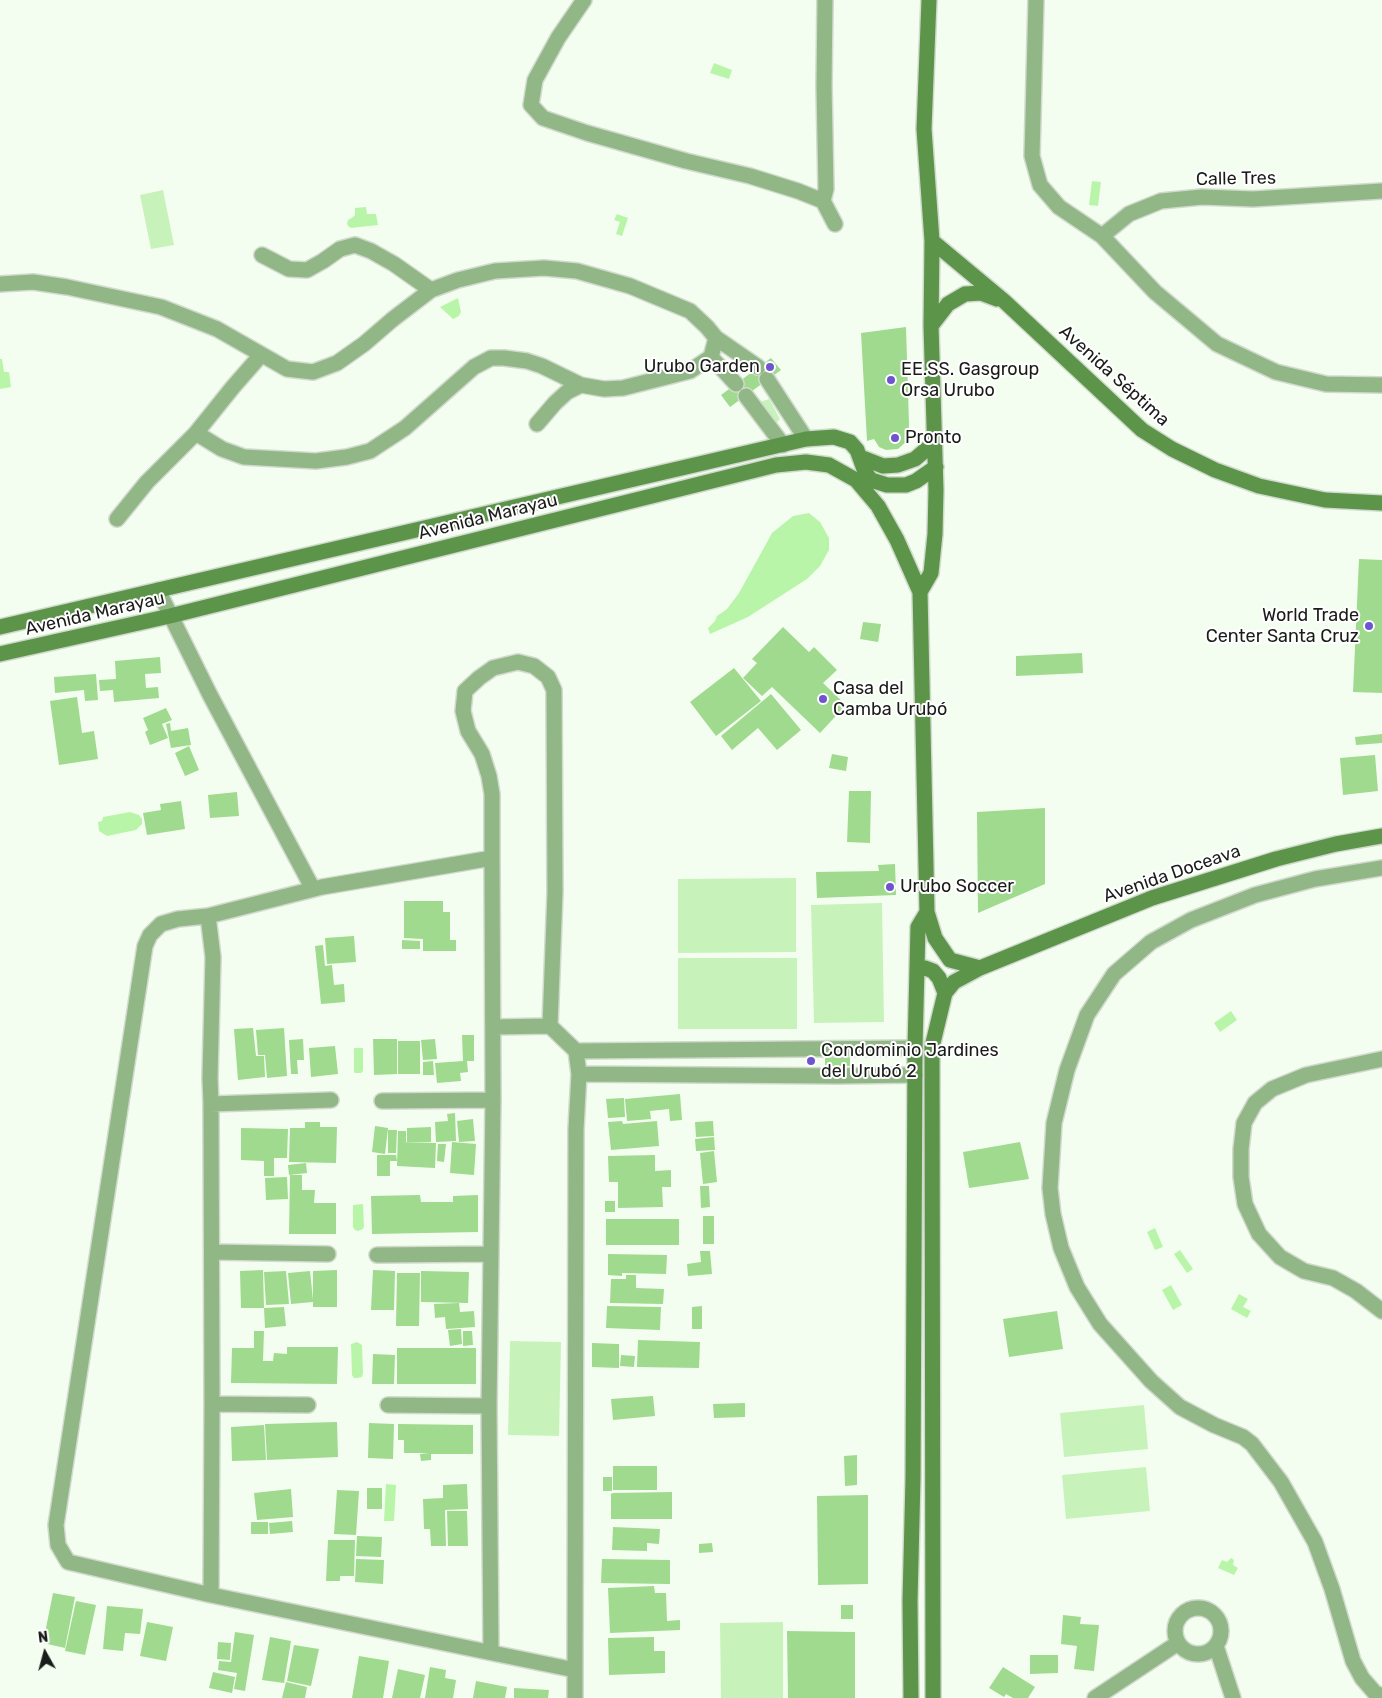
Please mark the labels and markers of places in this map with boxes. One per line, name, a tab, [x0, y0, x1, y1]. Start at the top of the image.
place label: Urubo Garden	[644, 356, 760, 378]
place label: EE.SS. Gasgroup Orsa Urubo	[901, 359, 1039, 402]
marker: Urubo Garden	[764, 361, 776, 373]
marker: EE.SS. Gasgroup Orsa Urubo	[885, 374, 897, 386]
place label: Pronto	[905, 427, 962, 449]
marker: Pronto	[889, 432, 901, 444]
place label: World Trade Center Santa Cruz	[1206, 605, 1359, 648]
marker: World Trade Center Santa Cruz	[1363, 620, 1375, 632]
place label: Casa del Camba Urubó	[833, 678, 947, 721]
marker: Casa del Camba Urubó	[817, 693, 829, 705]
place label: Urubo Soccer	[900, 876, 1014, 898]
marker: Urubo Soccer	[884, 881, 896, 893]
place label: Condominio Jardines del Urubó 2	[821, 1040, 999, 1082]
marker: Condominio Jardines del Urubó 2	[805, 1055, 817, 1067]

